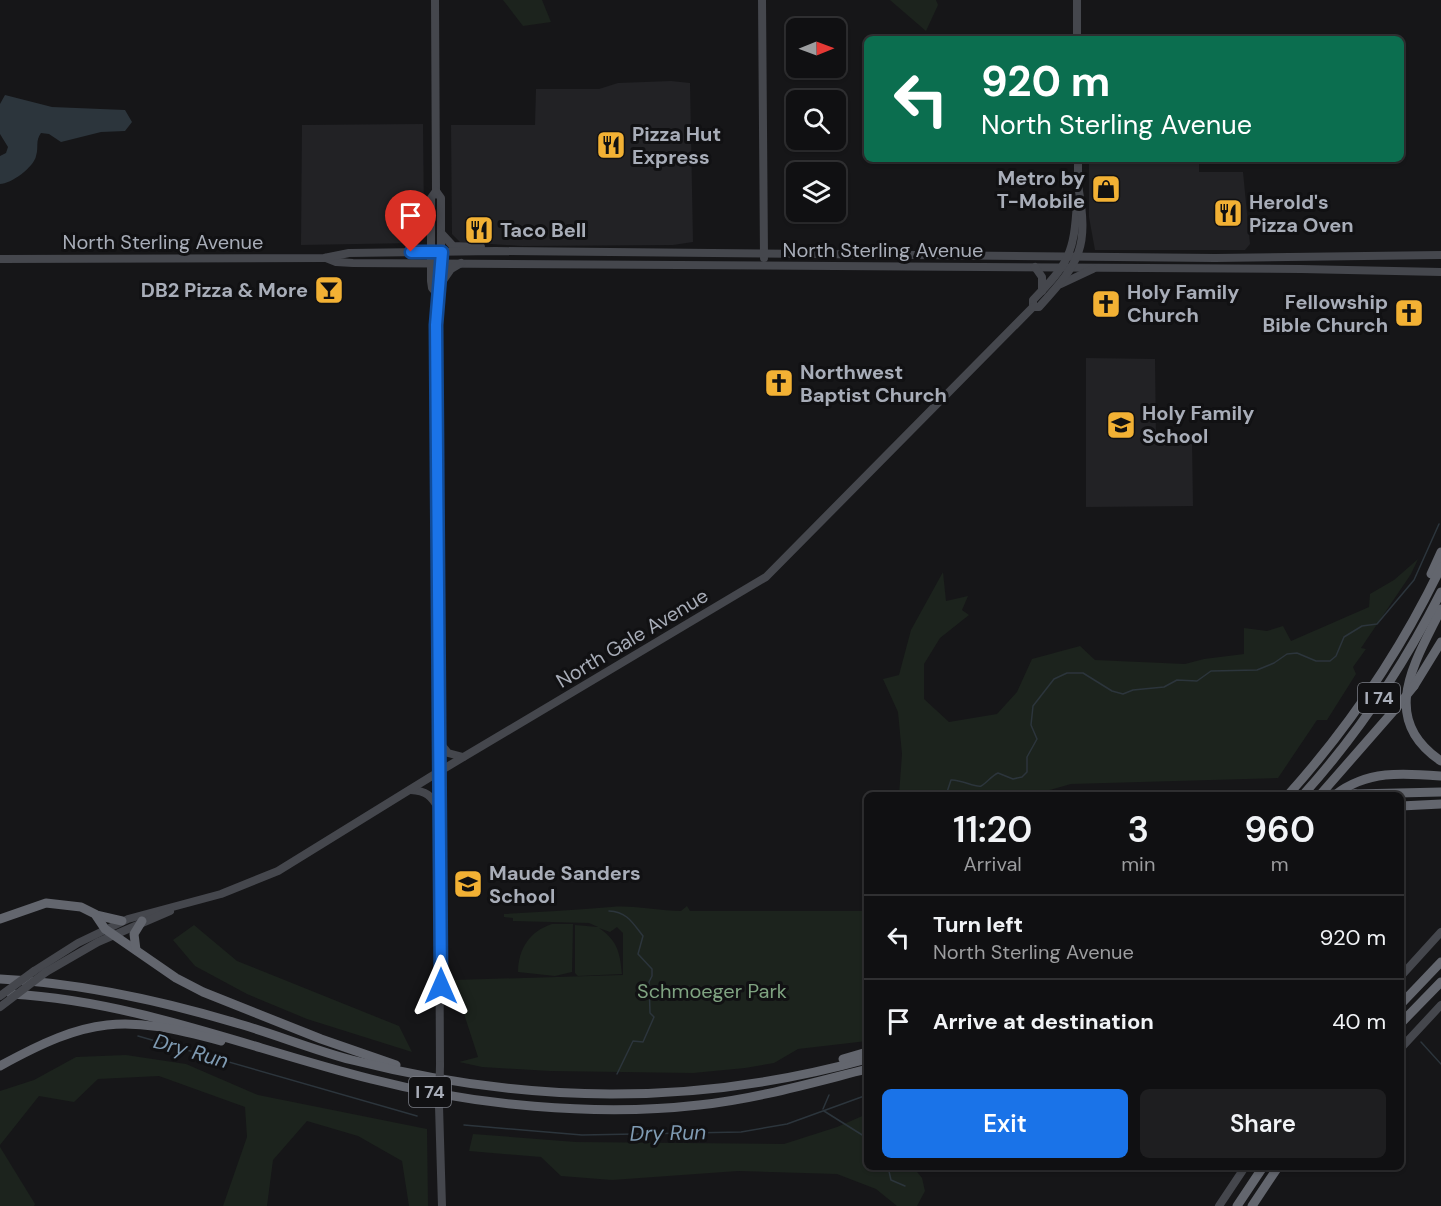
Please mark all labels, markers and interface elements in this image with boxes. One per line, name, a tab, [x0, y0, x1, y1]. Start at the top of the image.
north arrow	[786, 18, 846, 78]
map controls	[786, 18, 846, 222]
text: 920 m	[981, 54, 1110, 109]
icon: left	[882, 60, 960, 138]
button: search	[786, 90, 846, 150]
text: North Sterling Avenue	[981, 107, 1252, 142]
place label: Pizza Hut Express	[632, 121, 721, 170]
restaurant icon: Pizza Hut Express	[595, 129, 627, 161]
button: layers	[786, 162, 846, 222]
place label: Metro by T-Mobile	[997, 165, 1085, 214]
shop icon: Metro by T-Mobile	[1090, 173, 1122, 205]
place label: Herold's Pizza Oven	[1249, 189, 1354, 238]
pin	[385, 190, 436, 252]
restaurant icon: Herold's Pizza Oven	[1212, 197, 1244, 229]
icon: arrive	[394, 199, 427, 232]
restaurant icon: Taco Bell	[463, 214, 495, 246]
place label: Taco Bell	[500, 217, 586, 243]
street label: North Sterling Avenue	[63, 229, 263, 255]
street label: North Sterling Avenue	[783, 237, 983, 263]
bar icon: DB2 Pizza & More	[313, 274, 345, 306]
place label: DB2 Pizza & More	[141, 277, 308, 303]
place label: Holy Family Church	[1127, 279, 1239, 328]
church icon: Holy Family Church	[1090, 288, 1122, 320]
place label: Fellowship Bible Church	[1263, 289, 1388, 338]
church icon: Fellowship Bible Church	[1393, 297, 1425, 329]
place label: Northwest Baptist Church	[800, 359, 947, 408]
church icon: Northwest Baptist Church	[763, 367, 795, 399]
place label: Holy Family School	[1142, 400, 1254, 449]
school or university icon: Holy Family School	[1105, 409, 1137, 441]
street label: North Gale Avenue	[551, 582, 713, 694]
road number: I 74	[1358, 683, 1400, 713]
text: 11:20	[953, 806, 1032, 853]
text: 3	[1128, 806, 1149, 853]
text: 960	[1244, 806, 1315, 853]
text: Arrival	[964, 851, 1022, 877]
text: min	[1121, 851, 1155, 877]
text: m	[1271, 851, 1289, 877]
place label: Maude Sanders School	[489, 860, 641, 909]
school or university icon: Maude Sanders School	[452, 868, 484, 900]
text: Turn left	[933, 910, 1023, 939]
icon: left	[882, 921, 915, 954]
text: 920 m	[1320, 923, 1386, 952]
text: North Sterling Avenue	[933, 939, 1134, 965]
position arrow	[409, 954, 473, 1018]
park label: Schmoeger Park	[637, 978, 787, 1004]
icon: arrive	[882, 1005, 915, 1038]
text: Arrive at destination	[933, 1007, 1154, 1036]
text: 40 m	[1332, 1007, 1386, 1036]
water label: Dry Run	[150, 1027, 232, 1075]
road number: I 74	[409, 1077, 451, 1107]
button: Exit	[882, 1089, 1128, 1158]
button: Share	[1140, 1089, 1386, 1158]
water label: Dry Run	[629, 1118, 707, 1148]

